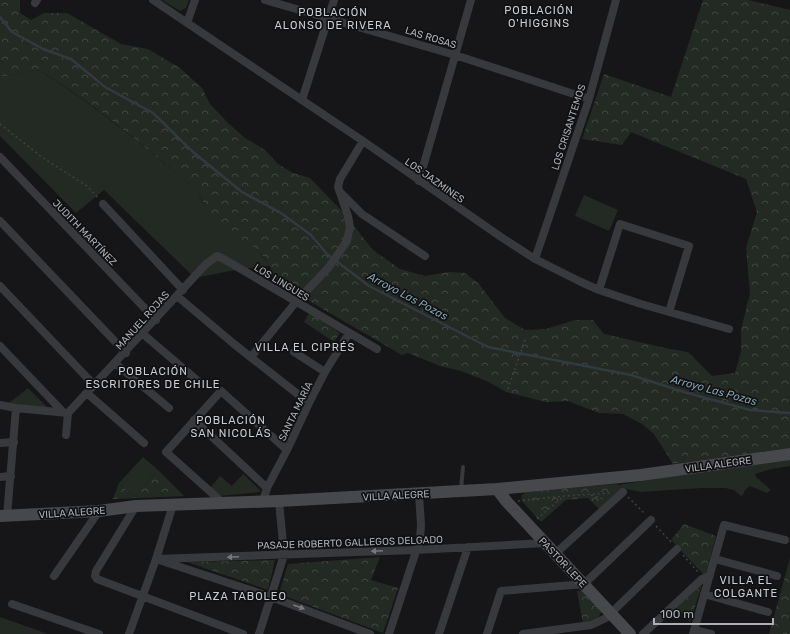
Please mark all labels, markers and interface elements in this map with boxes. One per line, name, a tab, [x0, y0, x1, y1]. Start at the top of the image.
district label: POBLACIÓN O'HIGGINS	[504, 4, 574, 30]
district label: POBLACIÓN ALONSO DE RIVERA	[274, 6, 392, 32]
street label: LAS ROSAS	[404, 24, 458, 51]
street label: LOS CRISANTEMOS	[549, 83, 588, 172]
street label: LOS JAZMINES	[402, 156, 466, 206]
street label: JUDITH MARTÍNEZ	[50, 197, 119, 268]
street label: LOS LINGUES	[252, 262, 311, 304]
water label: Arroyo Las Pozas	[365, 269, 450, 323]
street label: MANUEL ROJAS	[113, 289, 172, 352]
district label: VILLA EL CIPRÉS	[255, 341, 355, 354]
district label: POBLACIÓN ESCRITORES DE CHILE	[85, 365, 221, 391]
water label: Arroyo Las Pozas	[668, 372, 759, 408]
street label: SANTA MARÍA	[276, 380, 316, 443]
district label: POBLACIÓN SAN NICOLÁS	[190, 414, 272, 440]
street label: VILLA ALEGRE	[684, 454, 752, 476]
street label: VILLA ALEGRE	[362, 488, 430, 504]
street label: VILLA ALEGRE	[38, 505, 106, 521]
street label: PASAJE ROBERTO GALLEGOS DELGADO	[257, 534, 443, 552]
street label: PASTOR LEPE	[536, 535, 589, 590]
one-way arrow	[370, 548, 383, 554]
one-way arrow	[227, 553, 239, 560]
district label: VILLA EL COLGANTE	[714, 574, 778, 600]
district label: PLAZA TABOLEO	[189, 590, 287, 603]
scale bar	[654, 600, 773, 626]
one-way arrow	[293, 605, 305, 611]
text: 100 m	[660, 607, 694, 621]

